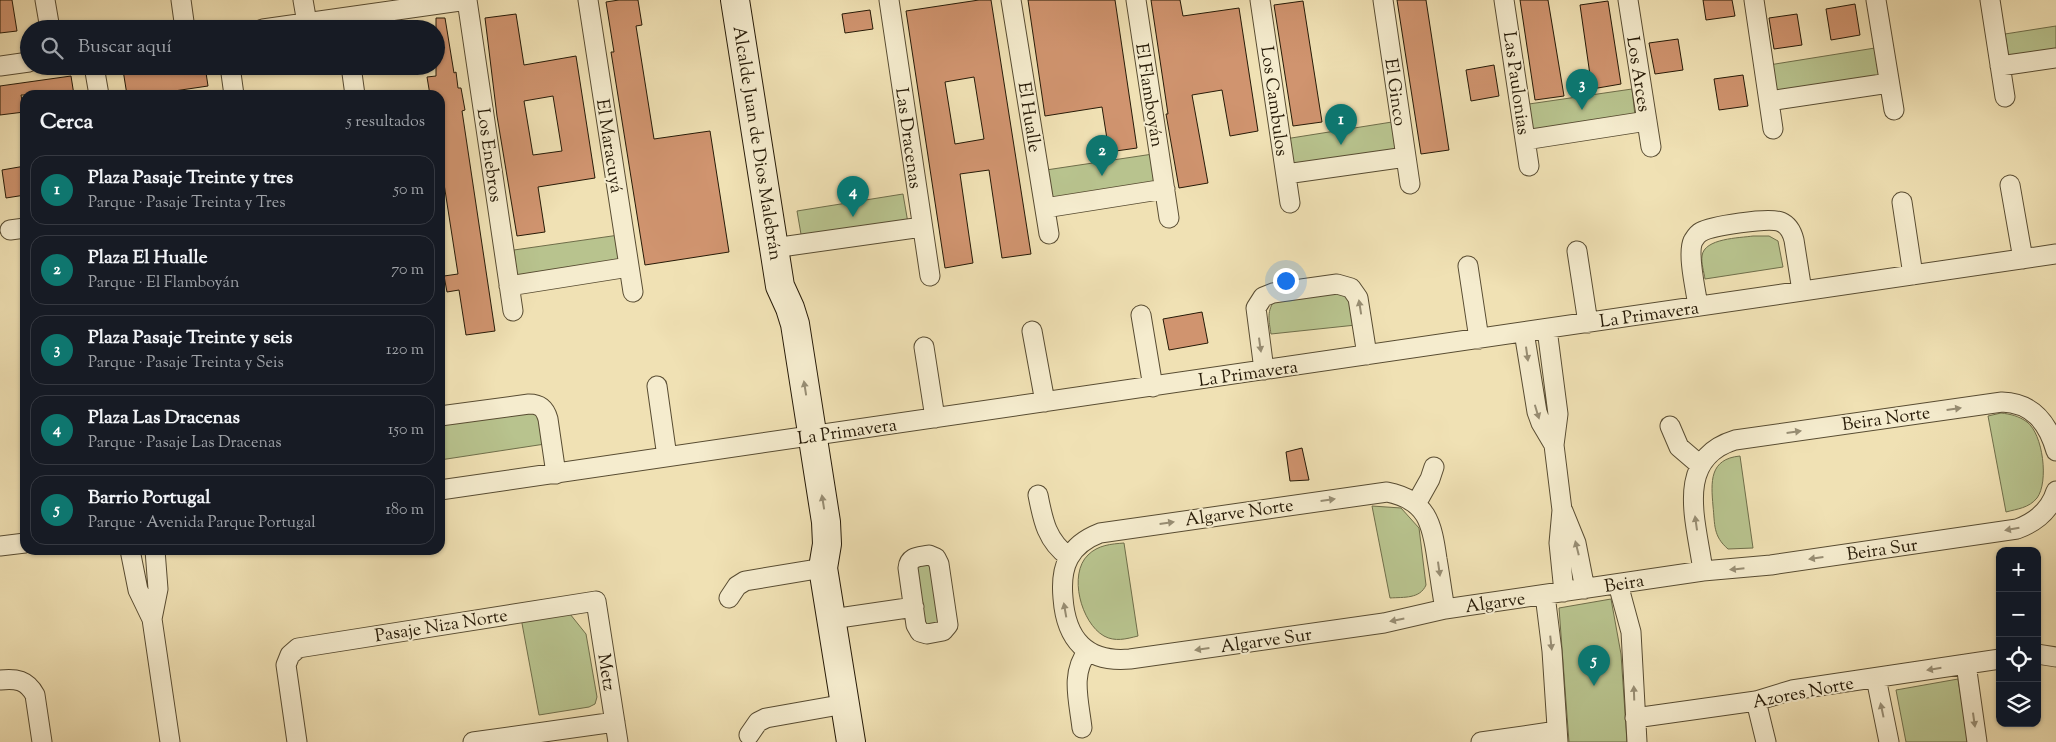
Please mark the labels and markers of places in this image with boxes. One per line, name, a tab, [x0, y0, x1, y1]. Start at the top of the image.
pin: 3	[1566, 69, 1598, 110]
pin: 1	[1325, 104, 1357, 145]
pin: 2	[1086, 135, 1118, 176]
pin: 4	[837, 176, 869, 217]
pin: 5	[1578, 645, 1610, 686]

